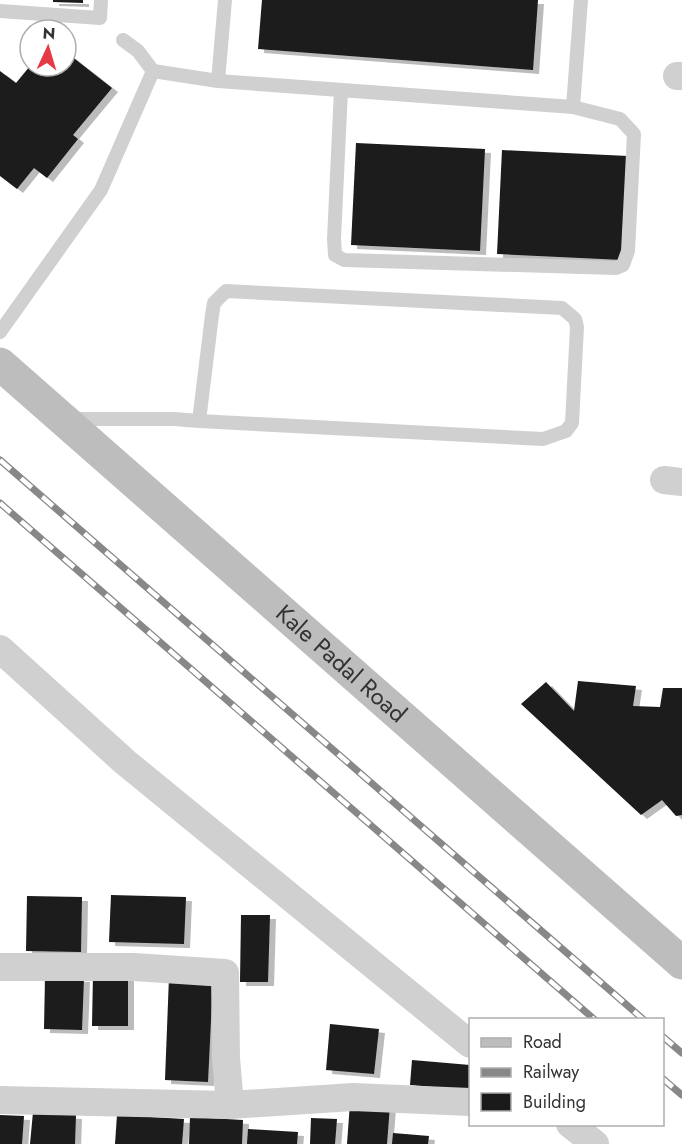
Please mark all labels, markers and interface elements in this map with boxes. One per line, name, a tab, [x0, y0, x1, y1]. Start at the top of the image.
north arrow	[18, 18, 78, 78]
text: N	[42, 22, 56, 45]
street label: Kale Padal Road	[268, 596, 415, 730]
legend	[469, 1018, 664, 1126]
text: Road	[523, 1029, 562, 1055]
text: Railway	[523, 1059, 579, 1085]
text: Building	[523, 1089, 586, 1115]

